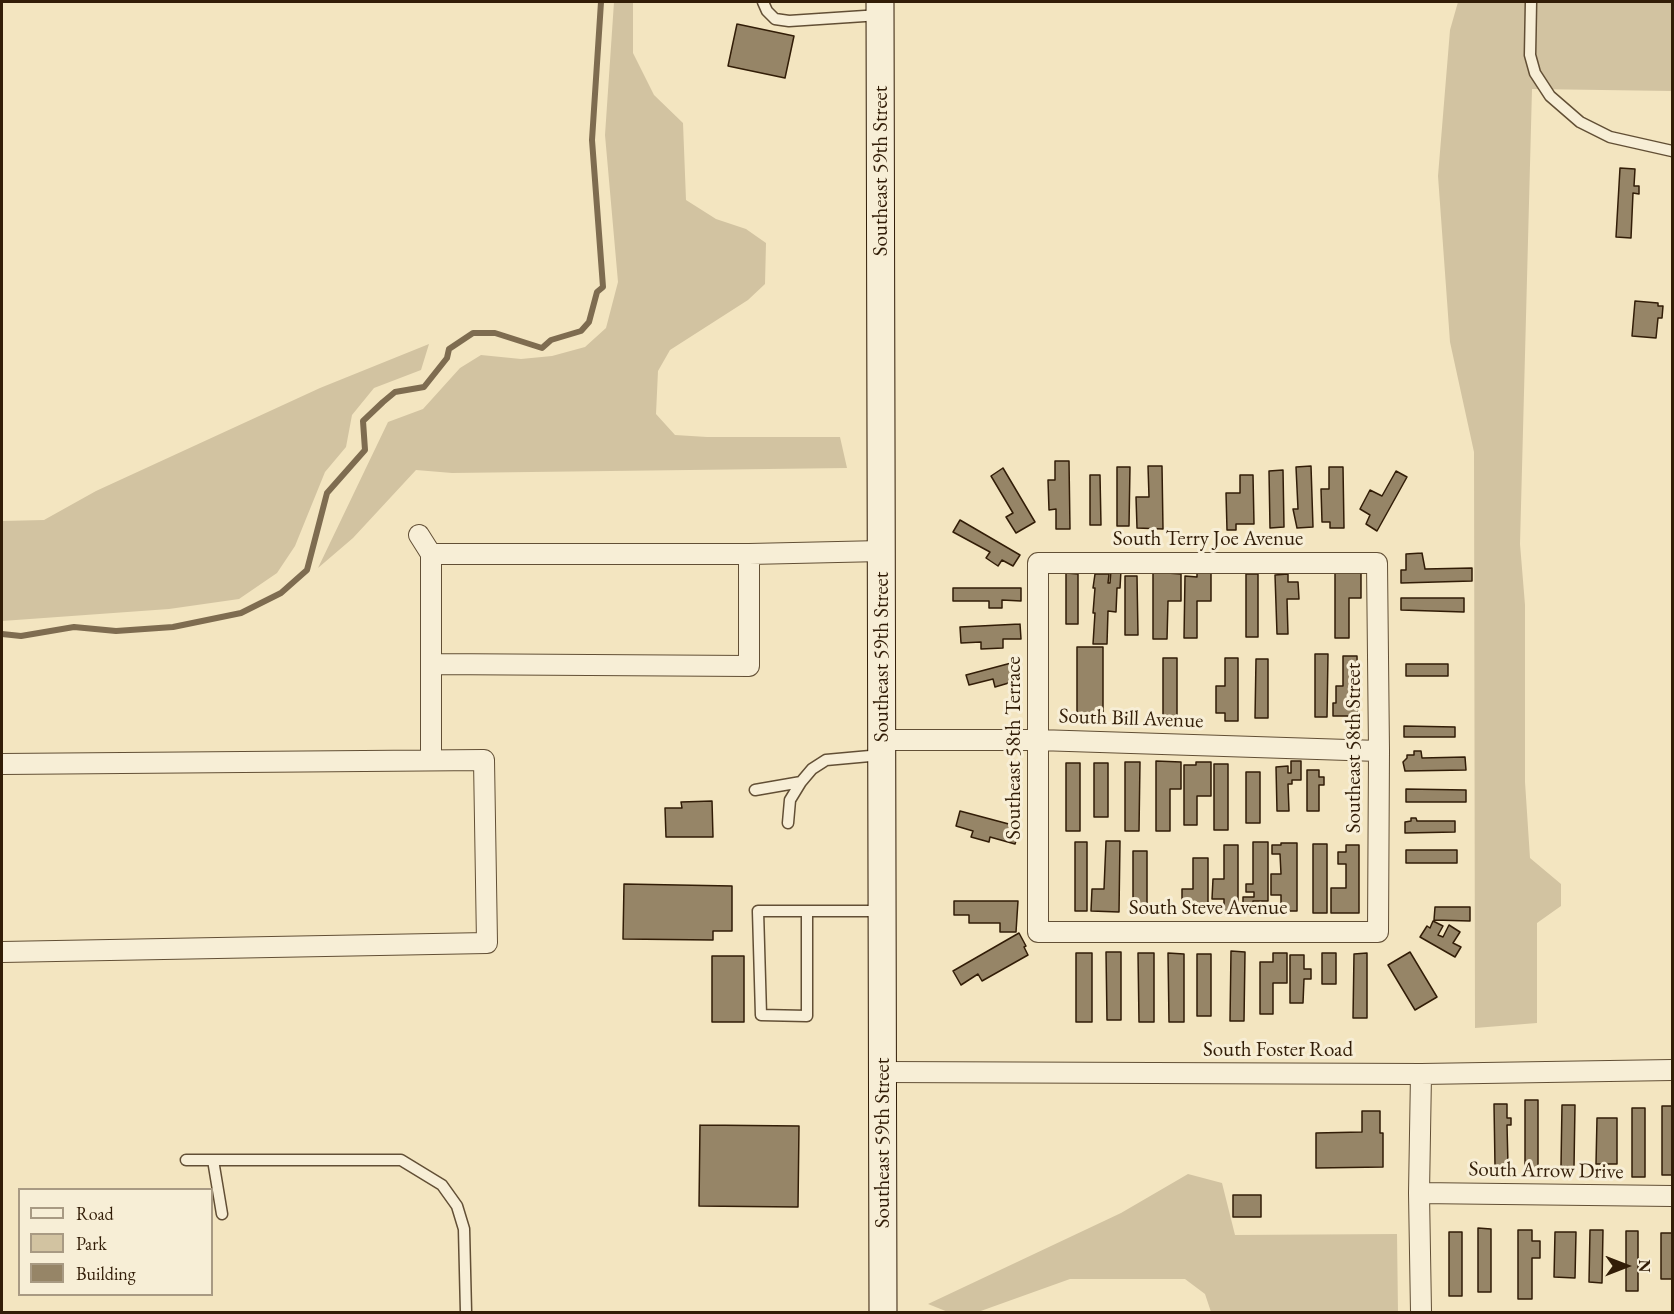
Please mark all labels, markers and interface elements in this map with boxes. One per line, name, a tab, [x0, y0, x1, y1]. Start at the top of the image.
street label: Southeast 59th Street	[868, 86, 894, 256]
street label: South Terry Joe Avenue	[1113, 526, 1303, 552]
street label: Southeast 59th Street	[869, 572, 895, 742]
street label: Southeast 58th Terrace	[1001, 656, 1027, 840]
street label: Southeast 58th Street	[1341, 663, 1367, 833]
street label: South Bill Avenue	[1058, 704, 1204, 734]
street label: South Steve Avenue	[1129, 895, 1287, 921]
street label: South Foster Road	[1203, 1037, 1353, 1063]
street label: Southeast 59th Street	[870, 1058, 896, 1228]
street label: South Arrow Drive	[1468, 1157, 1624, 1185]
legend	[18, 1188, 213, 1296]
text: Road	[76, 1202, 114, 1225]
text: Park	[76, 1232, 107, 1255]
north arrow	[1596, 1236, 1656, 1296]
text: N	[1634, 1260, 1655, 1272]
text: Building	[76, 1262, 136, 1285]

